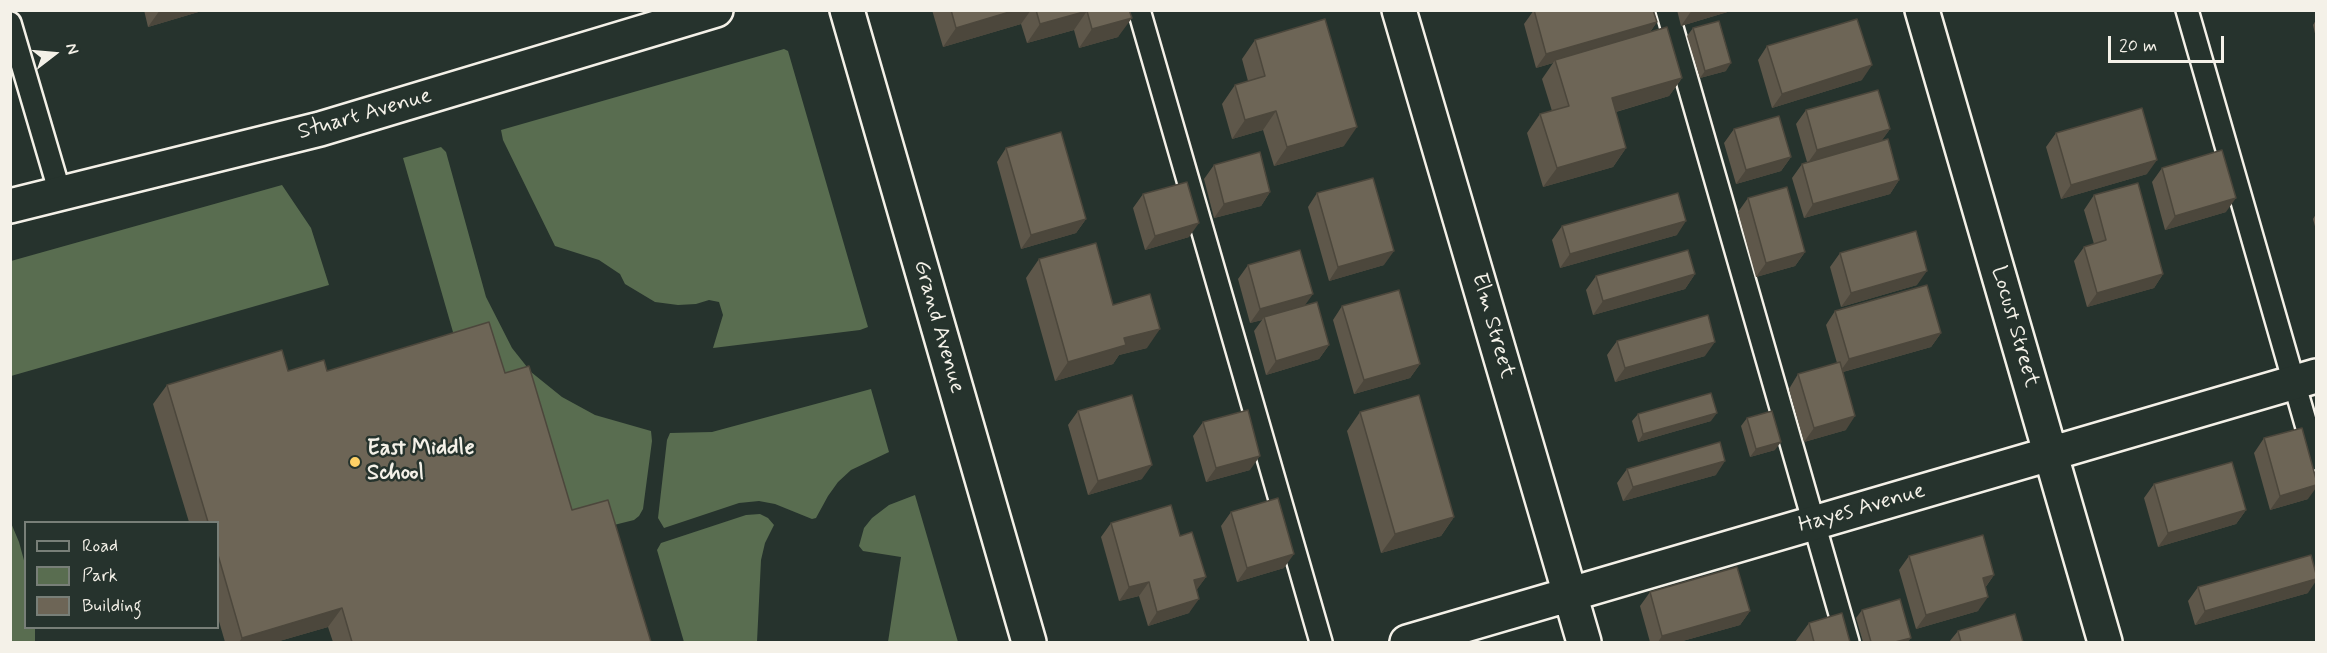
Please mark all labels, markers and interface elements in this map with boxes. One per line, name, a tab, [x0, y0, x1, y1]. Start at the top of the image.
north arrow	[24, 24, 84, 84]
scale bar	[2111, 24, 2226, 62]
text: 20 m	[2119, 34, 2157, 58]
text: N	[60, 41, 83, 57]
street label: Stuart Avenue	[295, 83, 435, 147]
street label: Grand Avenue	[906, 257, 970, 397]
street label: Locust Street	[1984, 263, 2044, 391]
street label: Elm Street	[1464, 270, 1520, 382]
place label: East Middle School	[367, 436, 475, 488]
marker: East Middle School	[348, 455, 362, 469]
street label: Hayes Avenue	[1796, 478, 1928, 540]
legend	[24, 521, 219, 629]
text: Road	[82, 534, 118, 558]
text: Park	[82, 564, 118, 588]
text: Building	[82, 594, 142, 618]

